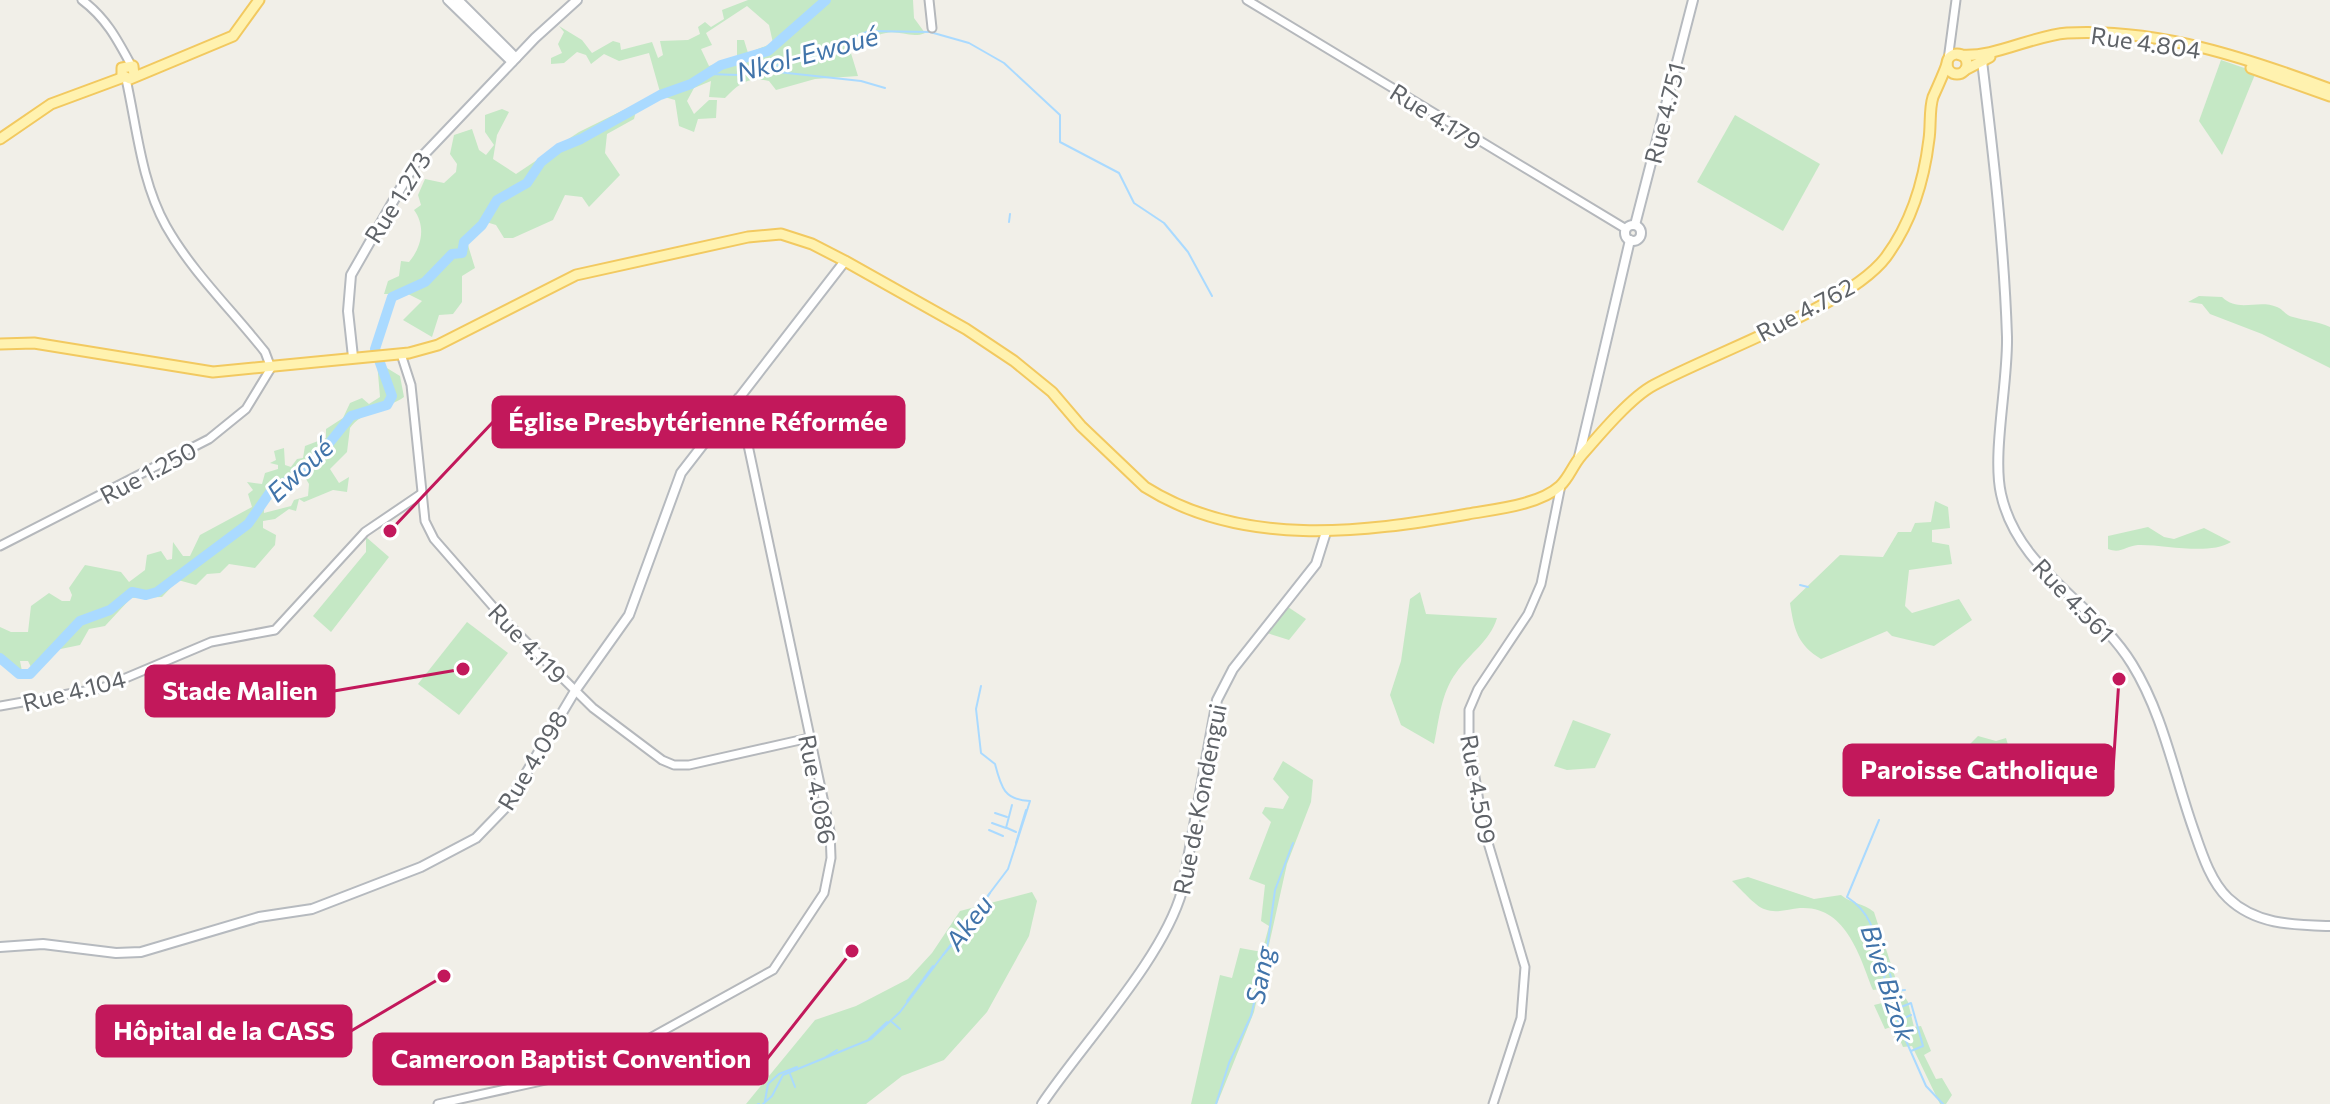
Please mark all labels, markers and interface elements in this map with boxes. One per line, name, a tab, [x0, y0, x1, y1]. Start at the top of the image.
water label: Nkol-Ewoué	[733, 19, 883, 87]
street label: Rue 4.804	[2089, 20, 2203, 64]
street label: Rue 4.751	[1637, 60, 1691, 166]
street label: Rue 4.179	[1385, 77, 1487, 155]
street label: Rue 1.273	[358, 146, 436, 248]
street label: Rue 4.762	[1751, 271, 1859, 347]
callout: Église Presbytérienne Réformée	[493, 397, 904, 447]
text: Église Presbytérienne Réformée	[508, 405, 888, 436]
water label: Ewoué	[259, 430, 340, 507]
street label: Rue 1.250	[95, 434, 201, 510]
street label: Rue 4.561	[2027, 552, 2121, 648]
street label: Rue 4.119	[483, 597, 573, 689]
street label: Rue 4.104	[20, 663, 128, 717]
callout: Stade Malien	[146, 666, 334, 716]
text: Stade Malien	[162, 674, 318, 705]
street label: Rue de Kondengui	[1166, 701, 1232, 897]
street label: Rue 4.098	[491, 705, 573, 815]
street label: Rue 4.086	[793, 732, 843, 846]
street label: Rue 4.509	[1455, 732, 1503, 846]
callout: Paroisse Catholique	[1844, 745, 2113, 795]
text: Paroisse Catholique	[1860, 753, 2098, 784]
water label: Akeu	[937, 889, 998, 956]
water label: Bivé Bizok	[1856, 921, 1923, 1046]
water label: Sang	[1238, 943, 1280, 1006]
callout: Hôpital de la CASS	[97, 1006, 351, 1056]
text: Hôpital de la CASS	[113, 1014, 335, 1045]
callout: Cameroon Baptist Convention	[374, 1034, 767, 1084]
text: Cameroon Baptist Convention	[391, 1042, 751, 1073]

